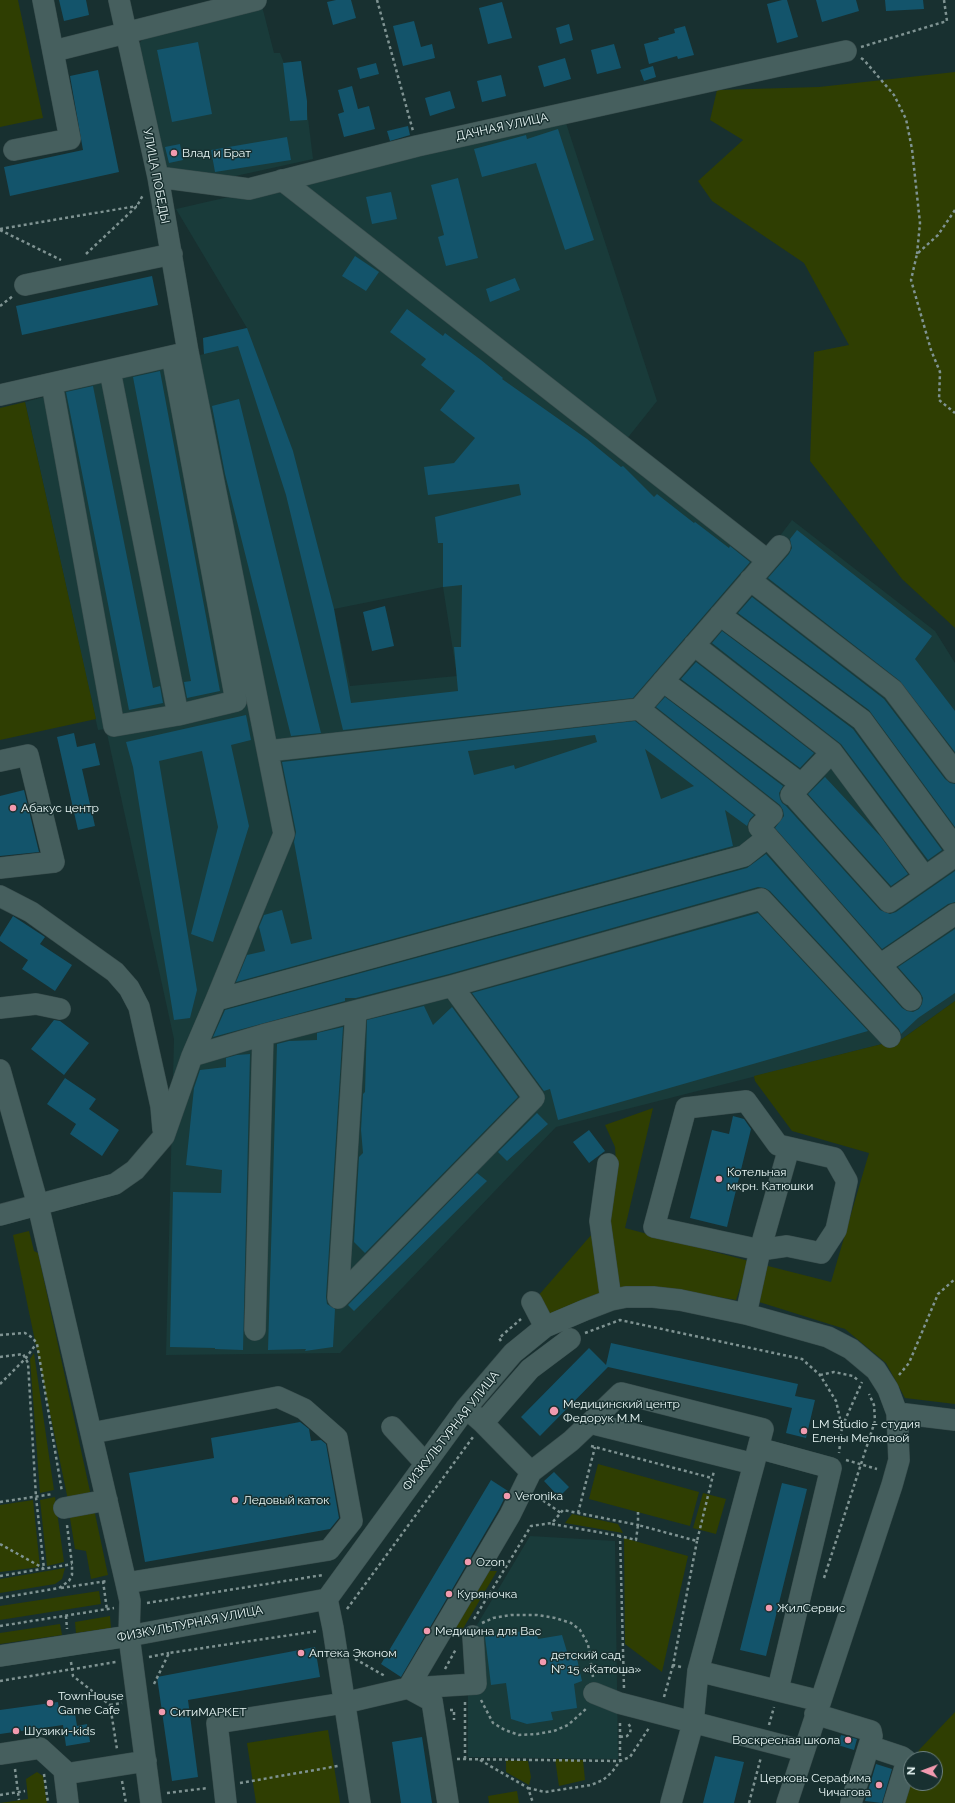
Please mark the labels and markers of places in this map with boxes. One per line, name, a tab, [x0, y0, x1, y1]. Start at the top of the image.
place label: Влад и Брат	[182, 146, 251, 160]
marker: Влад и Брат	[169, 148, 179, 158]
place label: Абакус центр	[21, 801, 99, 815]
marker: Абакус центр	[8, 803, 18, 813]
place label: Котельная мкрн. Катюшки	[727, 1165, 813, 1193]
marker: Котельная мкрн. Катюшки	[714, 1174, 724, 1184]
place label: Медицинский центр Федорук М.М.	[563, 1397, 680, 1425]
marker: Медицинский центр Федорук М.М.	[548, 1405, 560, 1417]
place label: LM Studio – студия Елены Мелковой	[812, 1417, 920, 1445]
marker: LM Studio – студия Елены Мелковой	[799, 1426, 809, 1436]
place label: Veronika	[515, 1489, 563, 1503]
marker: Veronika	[502, 1491, 512, 1501]
place label: Ледовый каток	[243, 1493, 329, 1507]
marker: Ледовый каток	[230, 1495, 240, 1505]
place label: Ozon	[476, 1555, 505, 1569]
marker: Ozon	[463, 1557, 473, 1567]
place label: Куряночка	[457, 1587, 517, 1601]
marker: Куряночка	[444, 1589, 454, 1599]
place label: ЖилСервис	[777, 1601, 846, 1615]
marker: ЖилСервис	[764, 1603, 774, 1613]
place label: Медицина для Вас	[435, 1624, 541, 1638]
marker: Медицина для Вас	[422, 1626, 432, 1636]
place label: Аптека Эконом	[309, 1646, 397, 1660]
marker: Аптека Эконом	[296, 1648, 306, 1658]
place label: детский сад № 15 «Катюша»	[551, 1648, 641, 1676]
marker: детский сад № 15 «Катюша»	[538, 1657, 548, 1667]
place label: TownHouse Game Cafe	[58, 1689, 124, 1717]
marker: TownHouse Game Cafe	[45, 1698, 55, 1708]
place label: СитиМАРКЕТ	[170, 1705, 247, 1719]
marker: СитиМАРКЕТ	[157, 1707, 167, 1717]
place label: Шузики-kids	[24, 1724, 95, 1738]
marker: Шузики-kids	[11, 1726, 21, 1736]
place label: Воскресная школа	[732, 1733, 840, 1747]
marker: Воскресная школа	[843, 1735, 853, 1745]
place label: Церковь Серафима Чичагова	[760, 1771, 871, 1799]
marker: Церковь Серафима Чичагова	[874, 1780, 884, 1790]

